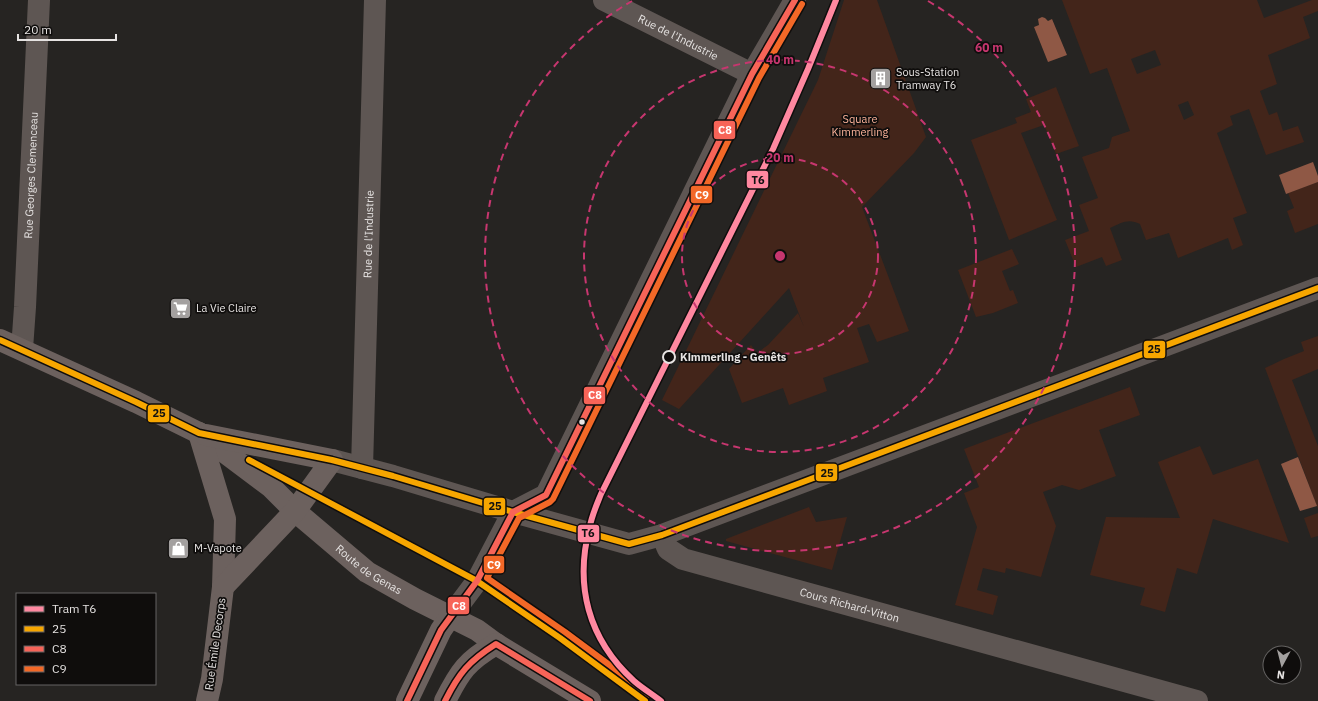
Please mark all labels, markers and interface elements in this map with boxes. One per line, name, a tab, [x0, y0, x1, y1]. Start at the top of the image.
street label: Rue de l'Industrie	[636, 11, 721, 63]
scale bar	[18, 16, 116, 42]
text: 20 m	[24, 22, 52, 37]
text: 60 m	[975, 40, 1003, 55]
text: 40 m	[766, 52, 794, 67]
building icon: Sous-Station Tramway T6	[868, 65, 894, 91]
place label: Sous-Station Tramway T6	[896, 65, 959, 92]
street label: Rue Georges Clemenceau	[21, 112, 41, 239]
park label: Square Kimmerling	[832, 112, 889, 139]
line badge: C8	[713, 120, 736, 140]
text: C8	[718, 123, 732, 137]
text: 20 m	[766, 150, 794, 165]
line badge: T6	[746, 170, 769, 189]
text: T6	[751, 173, 765, 187]
line badge: C9	[690, 185, 713, 204]
text: C9	[695, 188, 709, 202]
street label: Rue de l'Industrie	[360, 190, 377, 278]
centre of rings	[773, 249, 787, 263]
supermarket icon: La Vie Claire	[168, 295, 194, 321]
place label: La Vie Claire	[196, 301, 257, 315]
line badge: 25	[1143, 340, 1166, 359]
text: 25	[1147, 342, 1161, 356]
marker: Kimmerling - Genêts	[662, 350, 676, 364]
place label: Kimmerling - Genêts	[680, 350, 787, 364]
line badge: C8	[583, 386, 606, 405]
text: C8	[588, 388, 602, 402]
line badge: 25	[147, 404, 170, 423]
text: 25	[152, 406, 166, 420]
unlabelled marker	[577, 417, 587, 427]
line badge: 25	[815, 463, 838, 482]
text: 25	[820, 466, 834, 480]
line badge: 25	[483, 497, 506, 516]
text: 25	[488, 499, 502, 513]
line badge: T6	[577, 524, 600, 543]
text: T6	[581, 526, 595, 540]
shop icon: M-Vapote	[165, 535, 191, 561]
place label: M-Vapote	[194, 541, 242, 555]
street label: Route de Genas	[333, 541, 404, 597]
line badge: C9	[483, 555, 505, 574]
text: C9	[487, 558, 501, 572]
street label: Cours Richard-Vitton	[798, 585, 901, 625]
legend	[16, 593, 156, 685]
line badge: C8	[447, 596, 470, 615]
street label: Rue Émile Decorps	[202, 597, 228, 691]
text: C8	[452, 599, 466, 613]
text: Tram T6	[52, 601, 96, 616]
text: 25	[52, 621, 66, 636]
text: C8	[52, 641, 67, 656]
north arrow	[1262, 645, 1302, 685]
text: C9	[52, 661, 67, 676]
text: N	[1276, 667, 1286, 682]

